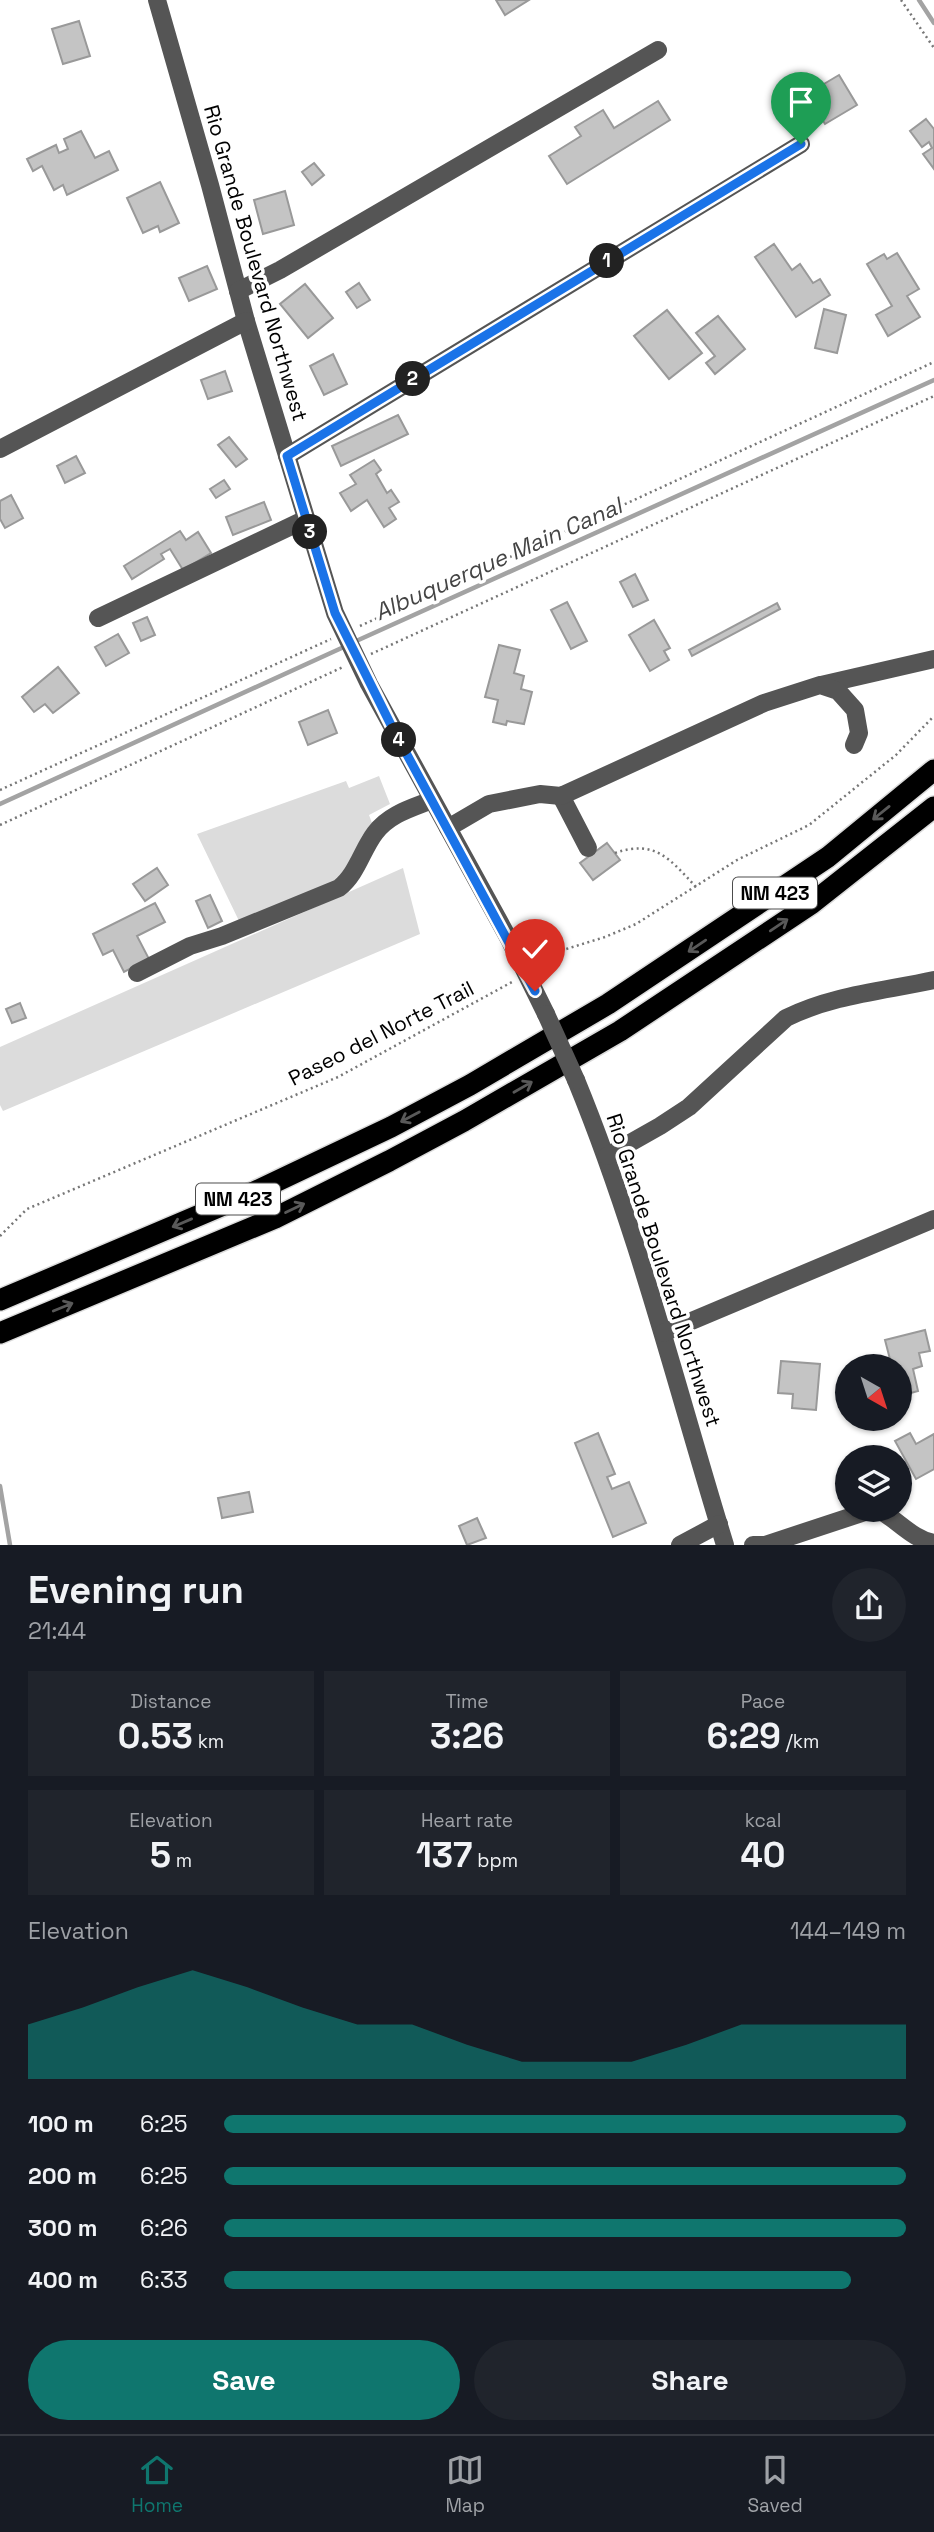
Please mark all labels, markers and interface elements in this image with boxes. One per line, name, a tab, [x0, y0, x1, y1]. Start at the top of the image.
pin	[771, 72, 831, 144]
icon: arrive	[782, 83, 820, 121]
street label: Rio Grande Boulevard Northwest	[198, 102, 314, 424]
pin: 1	[590, 244, 624, 278]
text: 1	[602, 248, 611, 273]
pin: 2	[396, 362, 430, 396]
text: 2	[407, 366, 418, 391]
water label: Albuquerque Main Canal	[370, 490, 629, 627]
pin: 3	[292, 514, 328, 550]
text: 3	[304, 519, 315, 544]
pin: 4	[382, 722, 416, 758]
text: 4	[392, 727, 405, 752]
one-way arrow	[873, 805, 891, 821]
road number: NM 423	[733, 878, 817, 908]
one-way arrow	[769, 918, 788, 932]
pin	[505, 919, 565, 991]
icon: check	[516, 930, 554, 968]
one-way arrow	[687, 939, 707, 953]
street label: Paseo del Norte Trail	[284, 974, 478, 1092]
one-way arrow	[512, 1080, 533, 1093]
street label: Rio Grande Boulevard Northwest	[601, 1110, 727, 1430]
one-way arrow	[400, 1111, 421, 1124]
road number: NM 423	[196, 1184, 280, 1214]
one-way arrow	[284, 1200, 305, 1214]
one-way arrow	[171, 1217, 193, 1230]
one-way arrow	[52, 1299, 73, 1312]
north arrow	[835, 1354, 912, 1432]
map controls	[835, 1354, 912, 1522]
button: layers	[835, 1445, 912, 1522]
text: Evening run	[28, 1566, 244, 1614]
button: share	[832, 1568, 906, 1642]
text: 21:44	[28, 1616, 86, 1646]
text: Distance	[131, 1689, 211, 1714]
text: Time	[445, 1689, 489, 1714]
text: Pace	[741, 1689, 785, 1714]
text: 0.53	[118, 1714, 193, 1758]
text: 3:26	[430, 1714, 504, 1758]
text: 6:29	[707, 1714, 781, 1758]
text: km	[193, 1729, 224, 1754]
text: /km	[781, 1729, 819, 1754]
text: Elevation	[129, 1808, 213, 1833]
text: Heart rate	[421, 1808, 513, 1833]
text: kcal	[745, 1808, 781, 1833]
text: 5	[150, 1833, 171, 1877]
text: 137	[416, 1833, 472, 1877]
text: 40	[741, 1833, 785, 1877]
text: m	[171, 1848, 192, 1873]
text: bpm	[472, 1848, 518, 1873]
text: Elevation	[28, 1916, 129, 1946]
text: 144–149 m	[790, 1916, 906, 1946]
text: 100 m	[28, 2109, 94, 2139]
text: 6:25	[140, 2109, 188, 2139]
text: 200 m	[28, 2161, 97, 2191]
text: 6:25	[140, 2161, 188, 2191]
text: 300 m	[28, 2213, 97, 2243]
text: 6:26	[140, 2213, 188, 2243]
text: 400 m	[28, 2265, 98, 2295]
text: 6:33	[140, 2265, 188, 2295]
button: Save	[28, 2340, 460, 2420]
button: Share	[474, 2340, 906, 2420]
tab: Home	[131, 2451, 183, 2518]
tab: Map	[445, 2451, 485, 2518]
tab: Saved	[747, 2451, 803, 2518]

